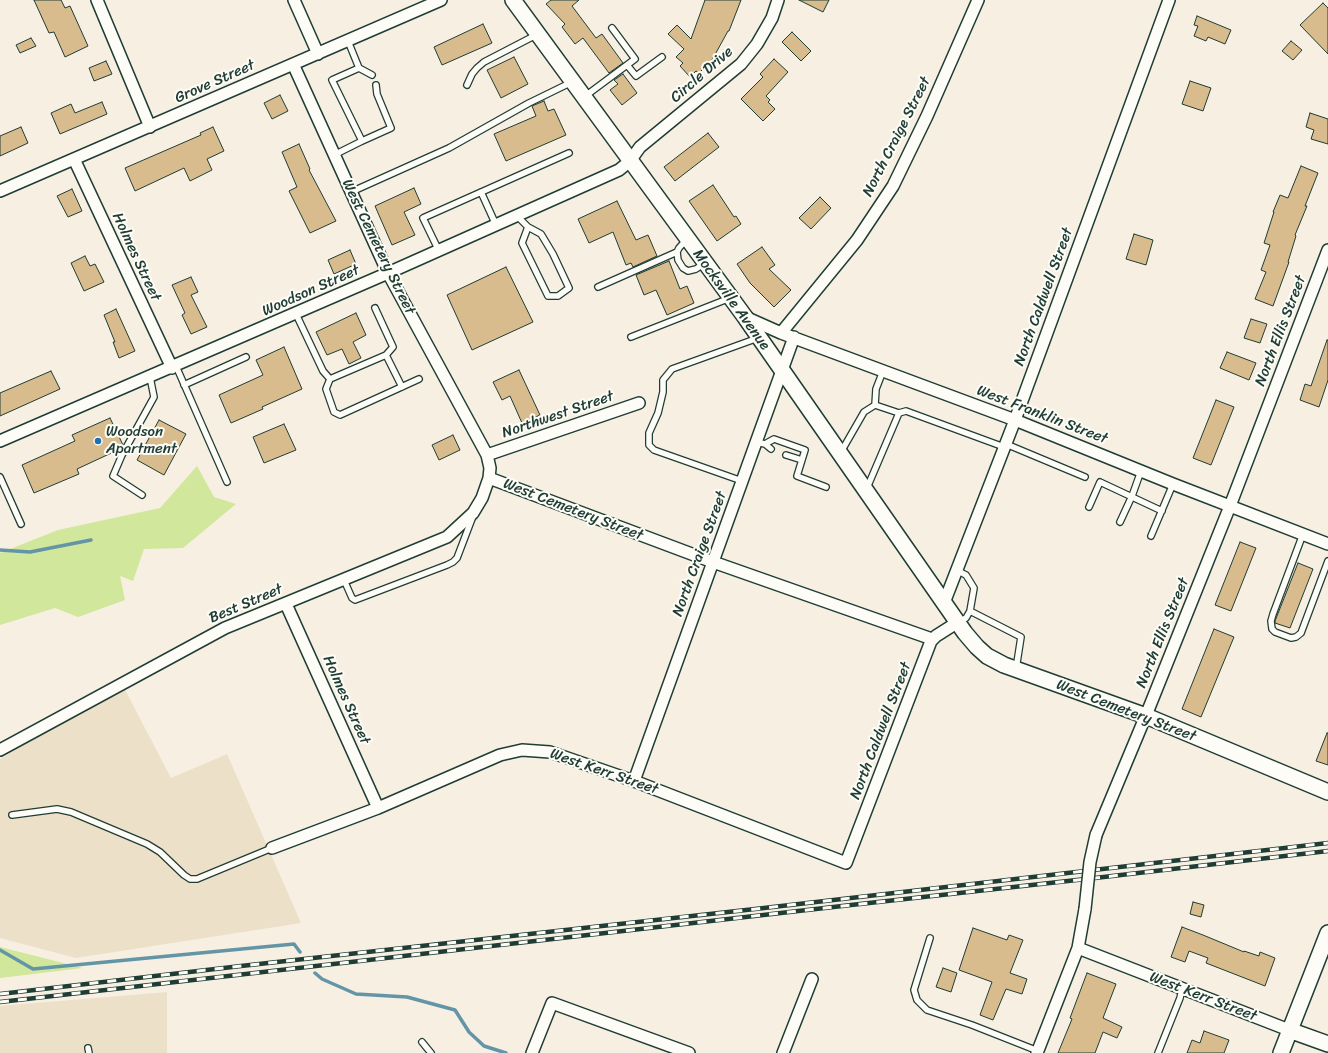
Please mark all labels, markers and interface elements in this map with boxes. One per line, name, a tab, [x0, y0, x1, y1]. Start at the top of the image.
street label: Circle Drive	[667, 43, 737, 107]
street label: Grove Street	[172, 56, 258, 108]
street label: North Craige Street	[859, 74, 935, 200]
street label: West Cemetery Street	[337, 176, 419, 318]
street label: Holmes Street	[108, 210, 164, 304]
street label: North Caldwell Street	[1011, 225, 1077, 369]
street label: Mocksville Avenue	[688, 246, 774, 354]
street label: Woodson Street	[260, 261, 362, 321]
street label: North Ellis Street	[1252, 273, 1310, 389]
street label: West Franklin Street	[974, 382, 1110, 448]
street label: Northwest Street	[500, 387, 616, 443]
place label: Woodson Apartment	[106, 423, 177, 458]
marker: Woodson Apartment	[93, 436, 103, 446]
street label: West Cemetery Street	[501, 475, 645, 545]
street label: North Craige Street	[669, 489, 731, 619]
street label: North Ellis Street	[1133, 575, 1193, 691]
street label: Best Street	[207, 580, 285, 628]
street label: Holmes Street	[318, 653, 374, 747]
street label: North Caldwell Street	[846, 660, 916, 802]
street label: West Cemetery Street	[1054, 676, 1198, 746]
street label: West Kerr Street	[548, 745, 660, 799]
street label: West Kerr Street	[1147, 968, 1259, 1026]

